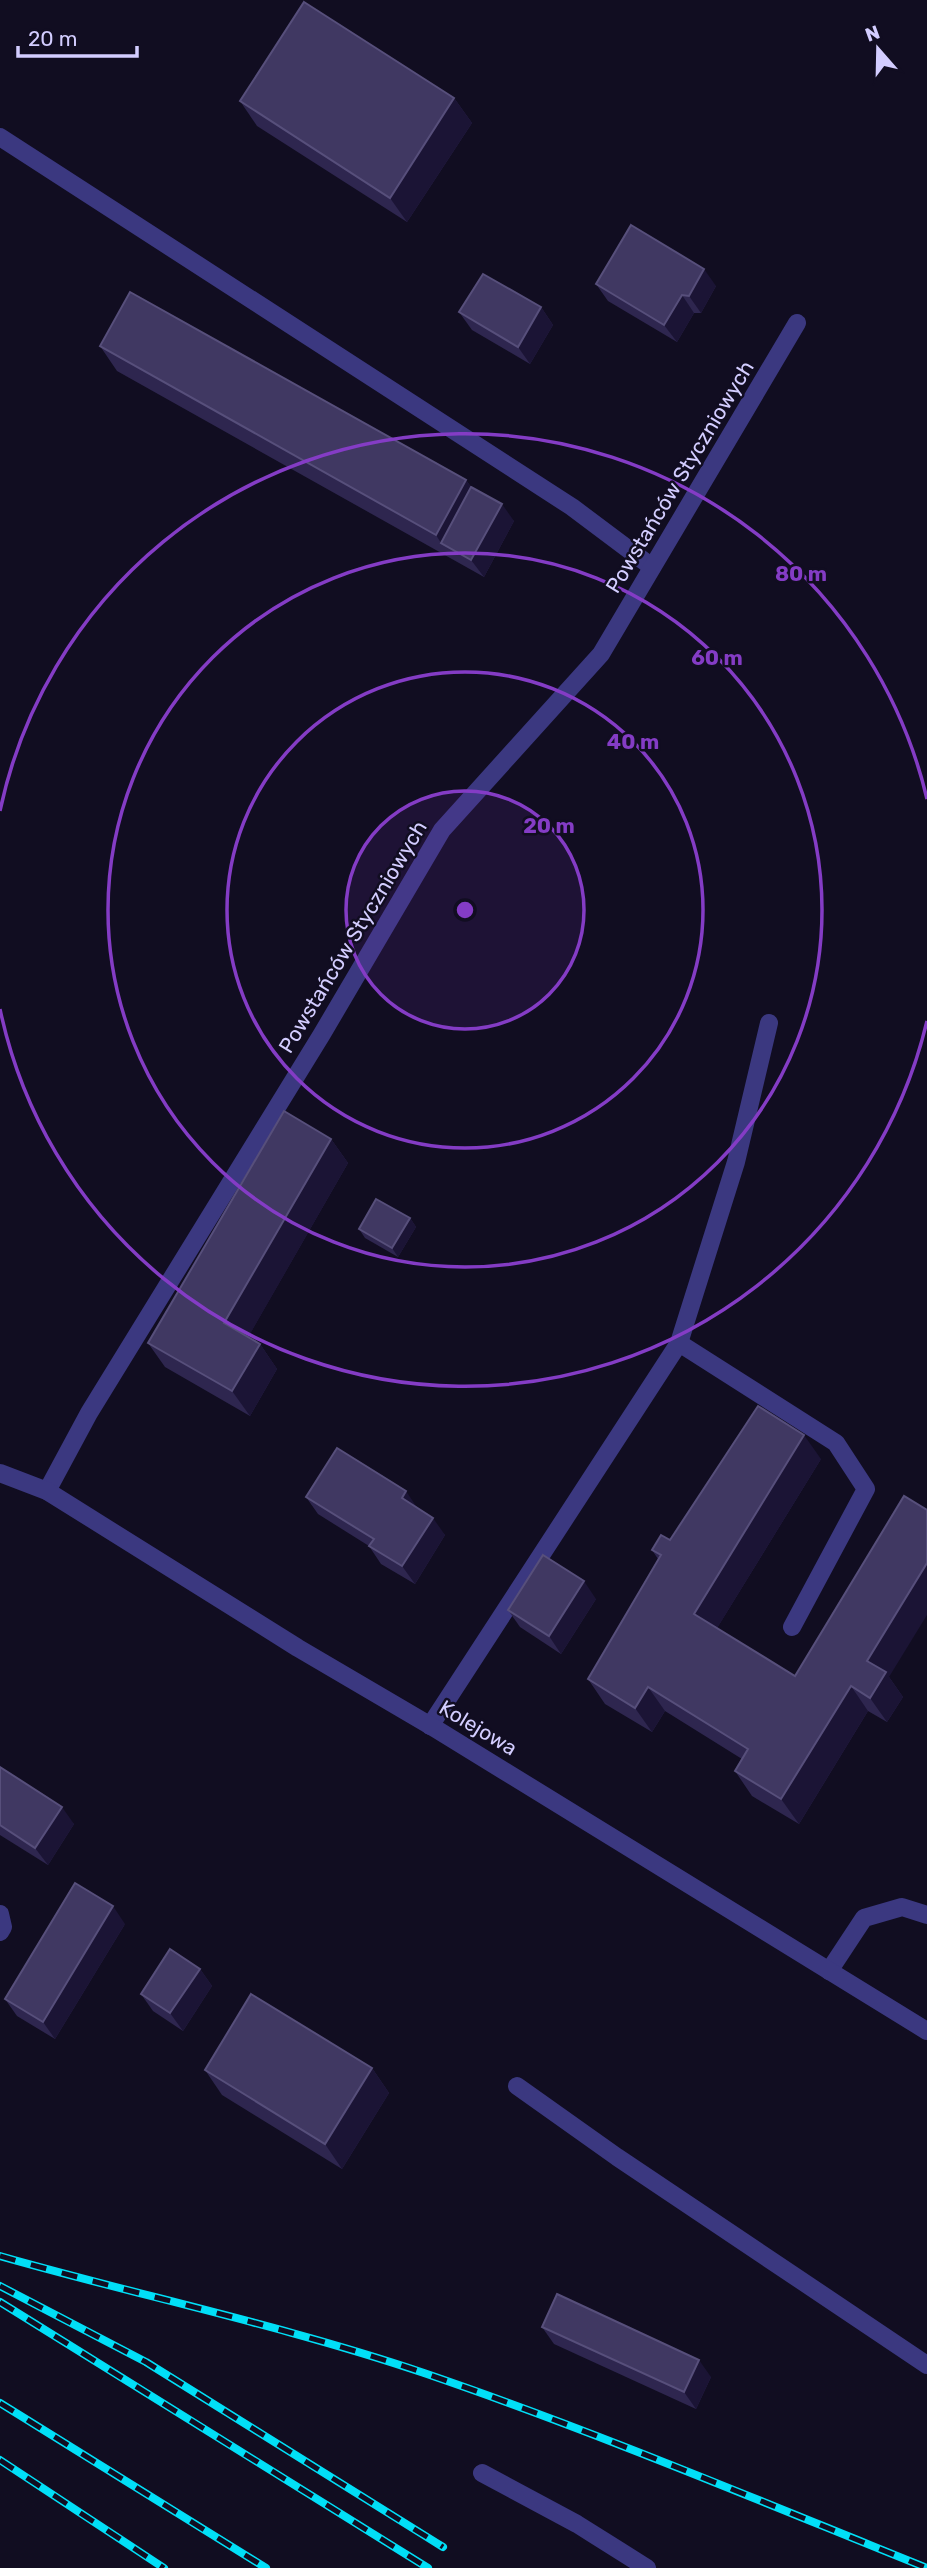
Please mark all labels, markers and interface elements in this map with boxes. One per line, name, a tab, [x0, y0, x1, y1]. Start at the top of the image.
scale bar	[18, 14, 136, 58]
north arrow	[843, 14, 913, 84]
text: N	[862, 20, 883, 47]
text: 20 m	[28, 26, 77, 51]
street label: Powstańców Styczniowych	[600, 356, 759, 597]
text: 80 m	[775, 561, 827, 586]
text: 60 m	[691, 645, 743, 670]
text: 40 m	[607, 729, 659, 754]
text: 20 m	[523, 813, 575, 838]
street label: Powstańców Styczniowych	[273, 816, 432, 1057]
centre of rings	[453, 898, 477, 922]
street label: Kolejowa	[435, 1695, 522, 1760]

